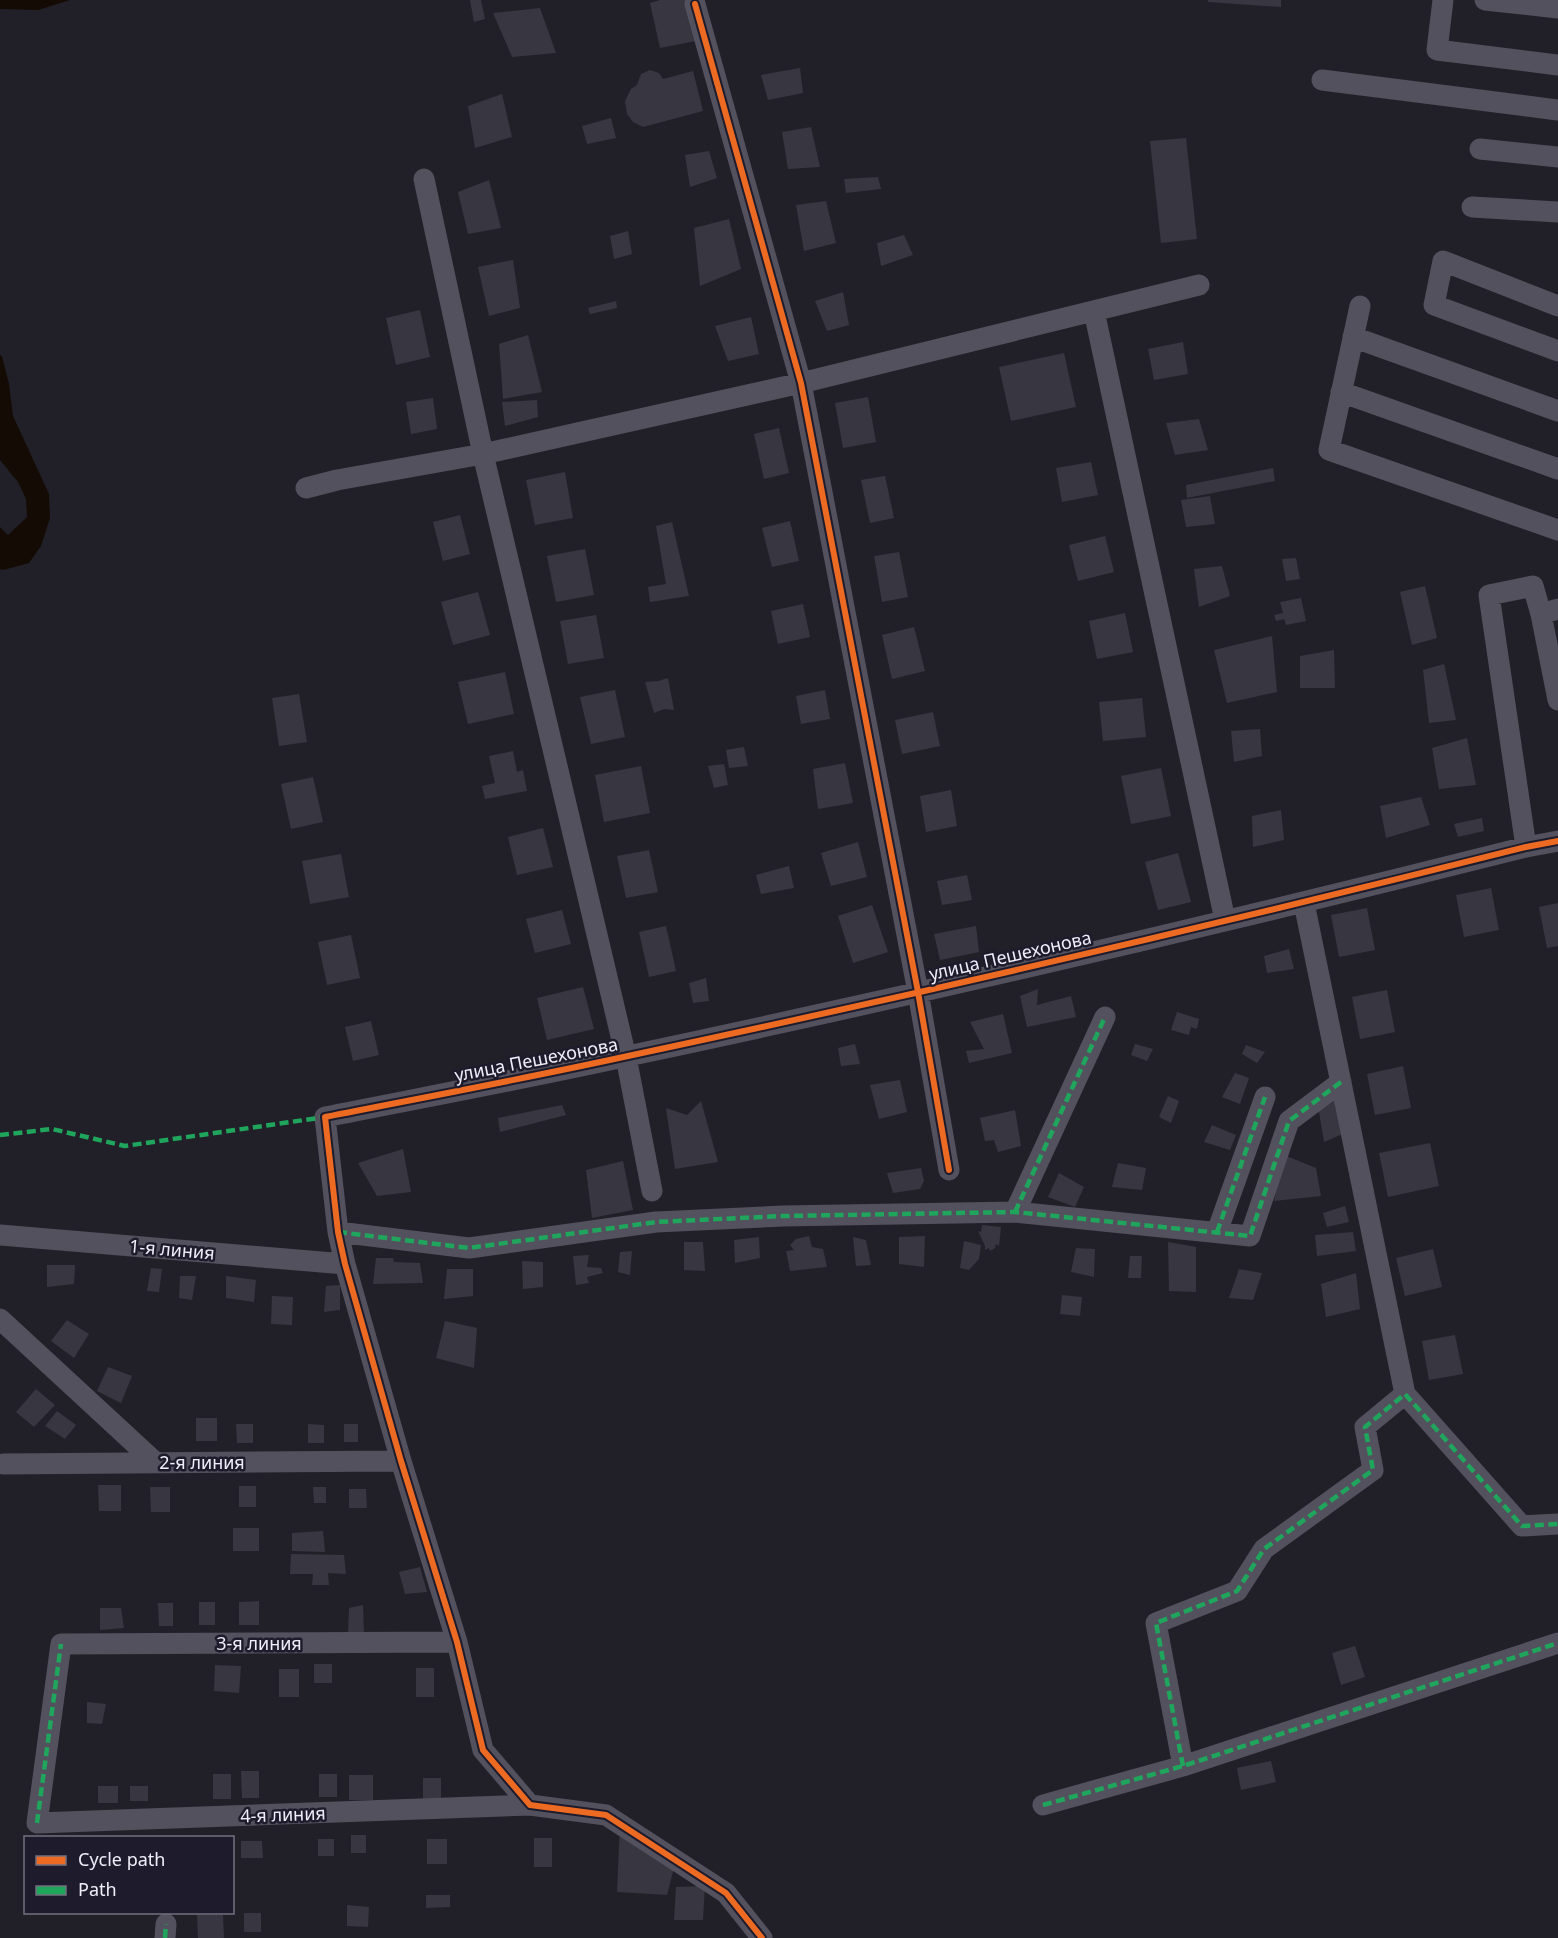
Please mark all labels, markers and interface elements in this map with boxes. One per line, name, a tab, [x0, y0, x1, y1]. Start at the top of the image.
street label: улица Пешехонова	[926, 925, 1094, 985]
street label: улица Пешехонова	[452, 1031, 620, 1087]
street label: 1-я линия	[128, 1233, 216, 1265]
street label: 2-я линия	[159, 1450, 245, 1474]
street label: 3-я линия	[216, 1631, 302, 1655]
street label: 4-я линия	[240, 1801, 326, 1827]
legend	[24, 1836, 234, 1914]
text: Cycle path	[78, 1847, 165, 1871]
text: Path	[78, 1877, 117, 1901]

